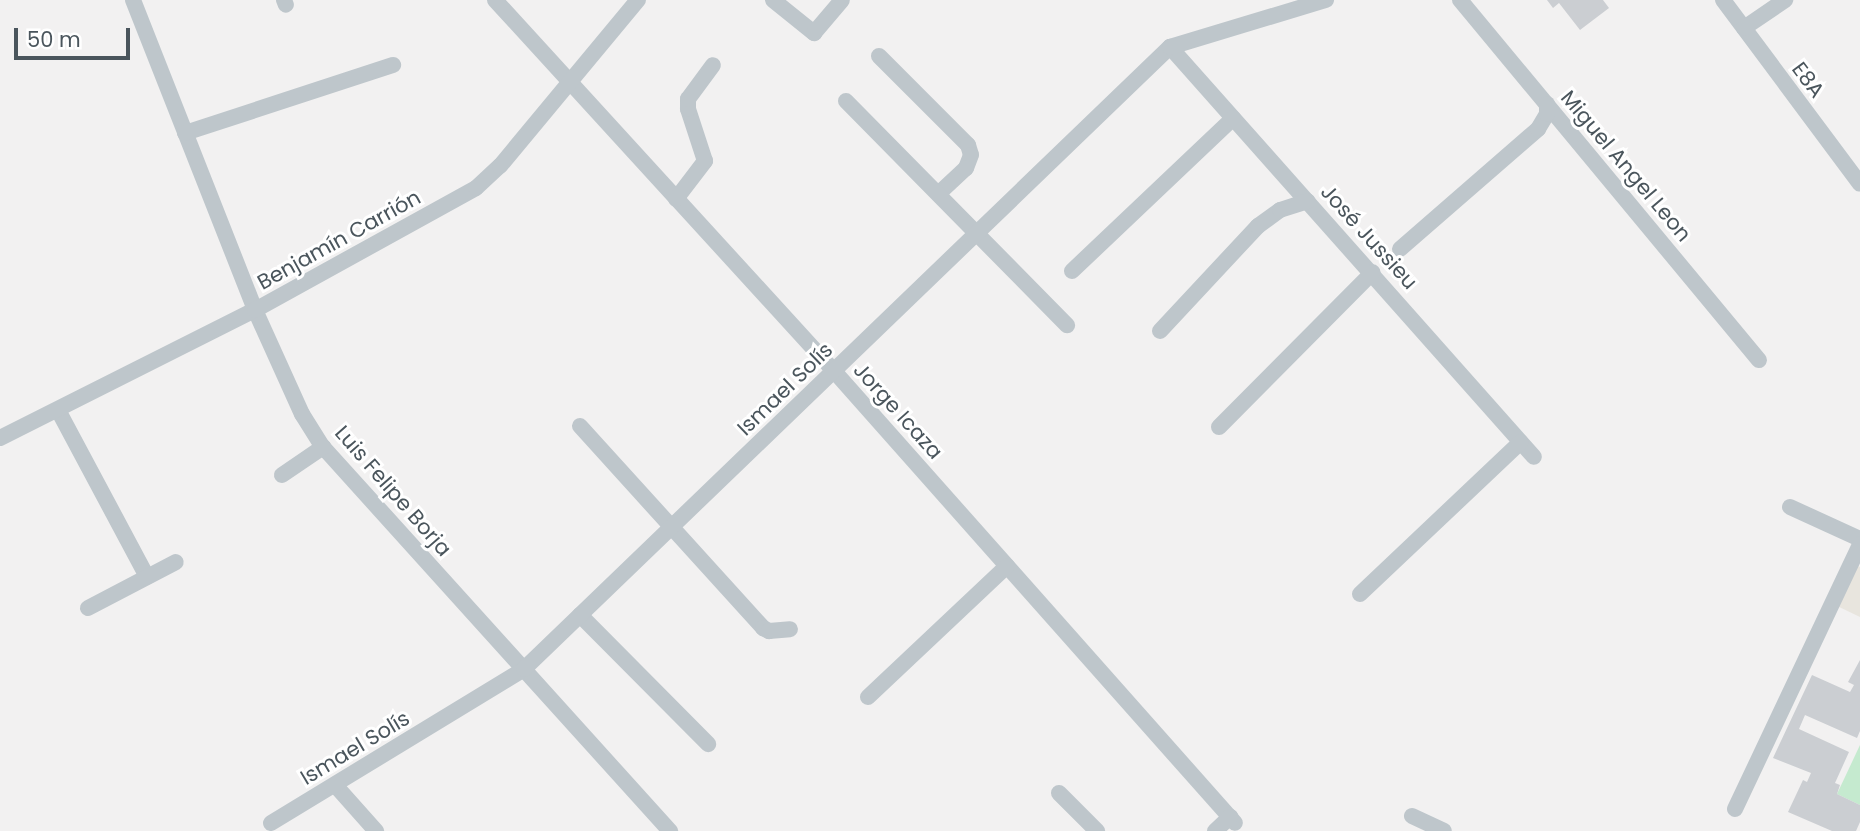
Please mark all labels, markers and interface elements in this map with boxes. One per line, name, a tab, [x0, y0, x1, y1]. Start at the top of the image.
scale bar	[18, 14, 133, 58]
text: 50 m	[27, 25, 81, 54]
street label: E8A	[1786, 57, 1830, 103]
street label: Miguel Angel Leon	[1556, 85, 1696, 247]
street label: José Jussieu	[1315, 179, 1423, 295]
street label: Benjamín Carrión	[253, 185, 425, 295]
street label: Ismael Solís	[732, 337, 838, 441]
street label: Jorge Icaza	[848, 358, 948, 464]
street label: Luis Felipe Borja	[330, 421, 456, 561]
street label: Ismael Solís	[296, 706, 414, 790]

